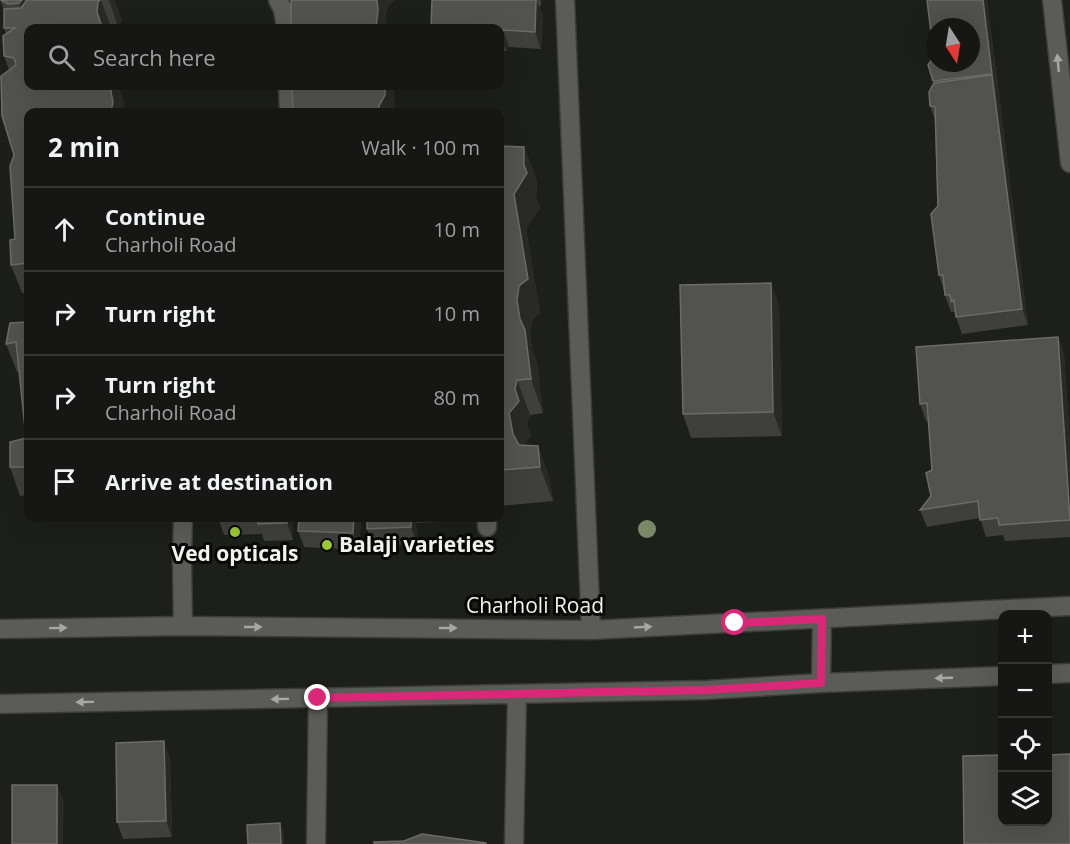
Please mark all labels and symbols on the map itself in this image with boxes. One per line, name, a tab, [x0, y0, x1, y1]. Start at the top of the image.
north arrow	[926, 18, 980, 72]
one-way arrow	[1053, 54, 1063, 73]
marker: Ved opticals	[228, 525, 242, 539]
place label: Balaji varieties	[339, 530, 495, 558]
marker: Balaji varieties	[320, 538, 334, 552]
place label: Ved opticals	[172, 539, 298, 567]
street label: Charholi Road	[466, 591, 604, 619]
route start	[721, 609, 747, 635]
one-way arrow	[244, 622, 263, 632]
one-way arrow	[49, 623, 68, 633]
one-way arrow	[439, 623, 458, 633]
one-way arrow	[634, 623, 653, 632]
one-way arrow	[935, 674, 954, 683]
route end	[304, 684, 330, 710]
one-way arrow	[271, 694, 290, 703]
one-way arrow	[76, 697, 95, 707]

